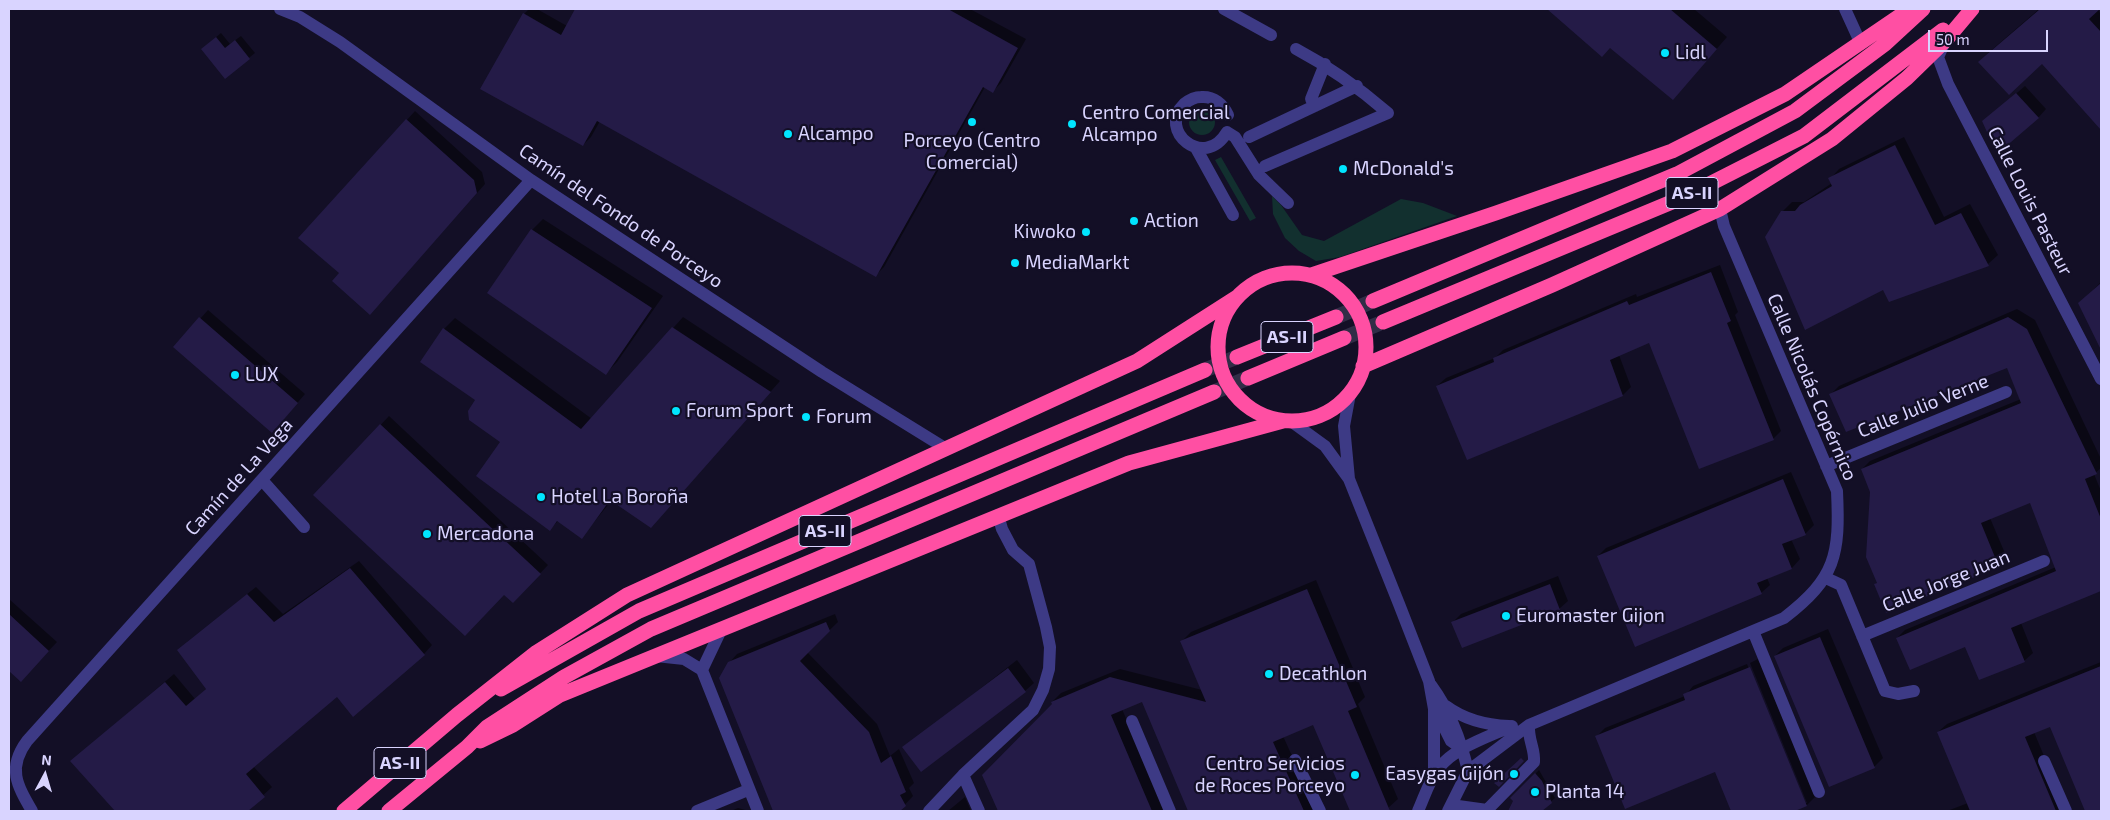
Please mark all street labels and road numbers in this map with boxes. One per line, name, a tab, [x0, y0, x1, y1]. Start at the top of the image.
street label: Calle Louis Pasteur	[1983, 123, 2077, 279]
street label: Camín del Fondo de Porceyo	[515, 139, 727, 293]
road number: AS-II	[1666, 178, 1718, 208]
street label: Calle Nicolás Copérnico	[1762, 290, 1862, 484]
road number: AS-II	[1261, 322, 1313, 352]
street label: Calle Julio Verne	[1854, 369, 1992, 443]
street label: Camín de La Vega	[180, 414, 298, 540]
road number: AS-II	[799, 516, 851, 546]
street label: Calle Jorge Juan	[1879, 545, 2013, 617]
road number: AS-II	[374, 748, 426, 778]

